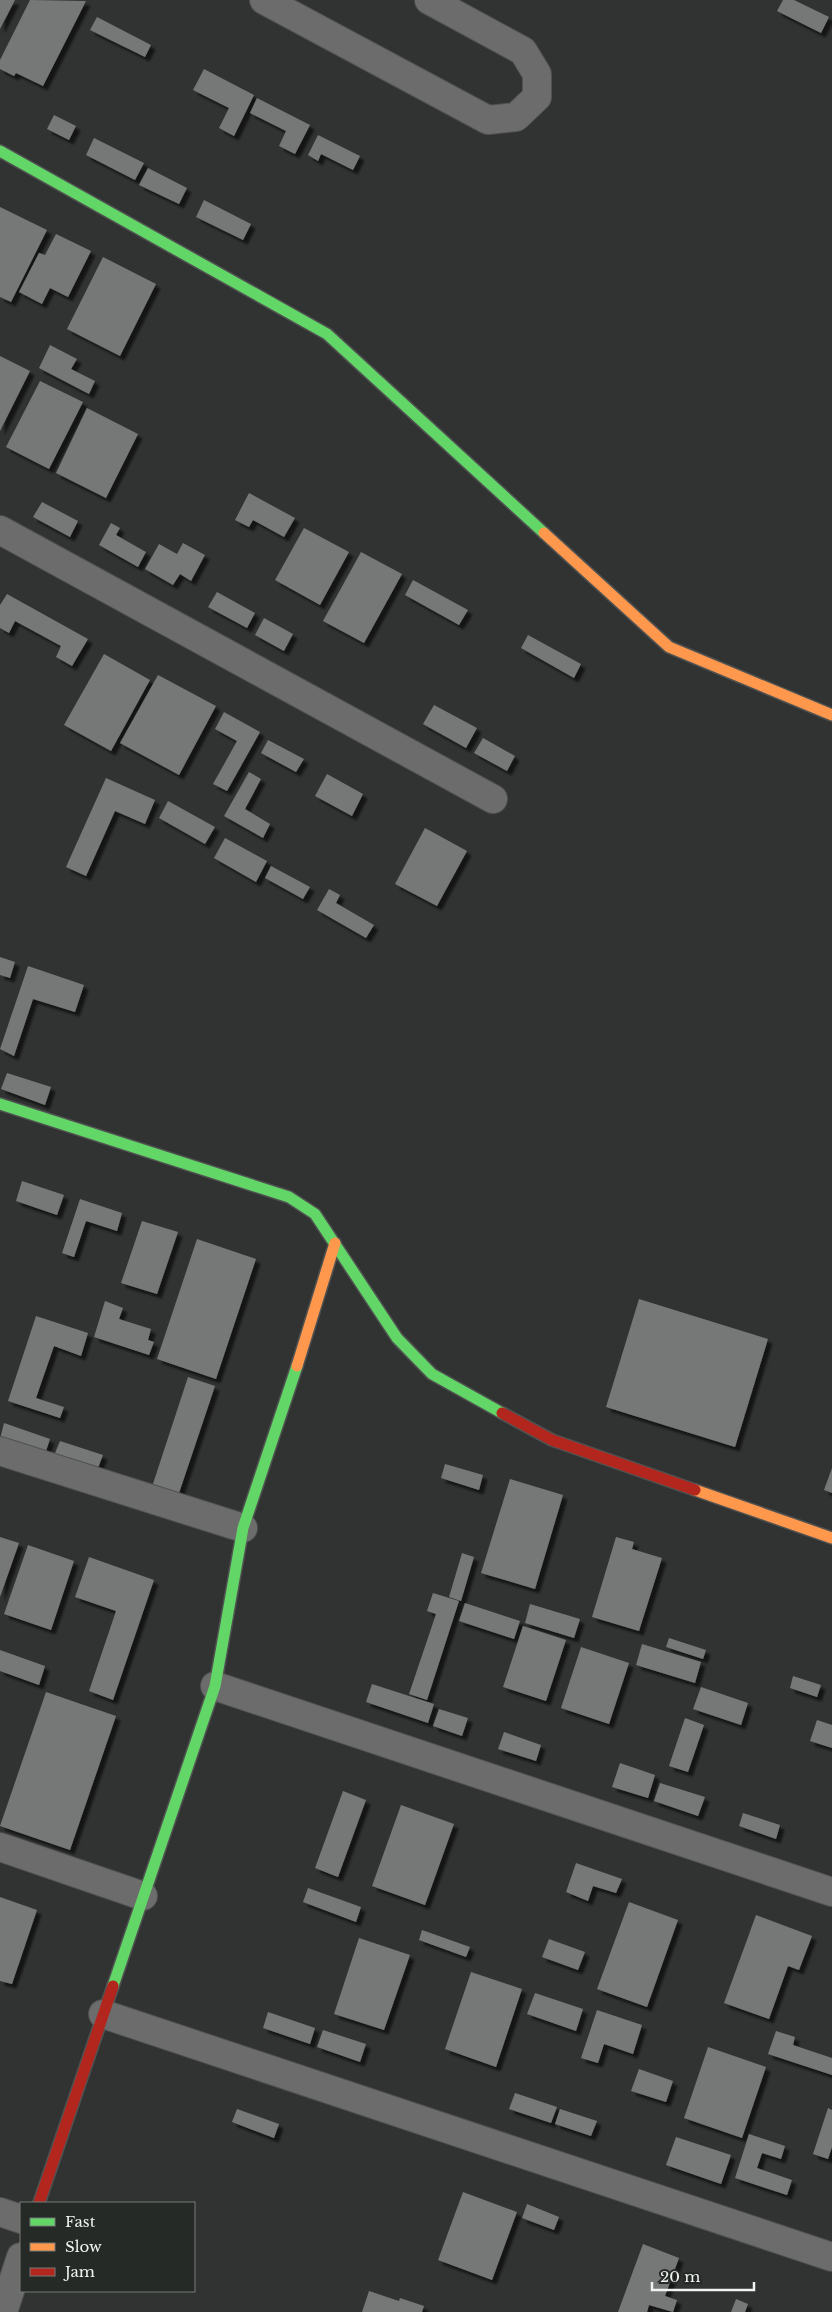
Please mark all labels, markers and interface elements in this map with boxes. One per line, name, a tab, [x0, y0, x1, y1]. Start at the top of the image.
legend	[20, 2202, 195, 2292]
text: Fast	[65, 2212, 96, 2231]
text: Slow	[65, 2237, 102, 2256]
scale bar	[652, 2260, 754, 2292]
text: Jam	[63, 2262, 95, 2281]
text: 20 m	[660, 2267, 700, 2286]

